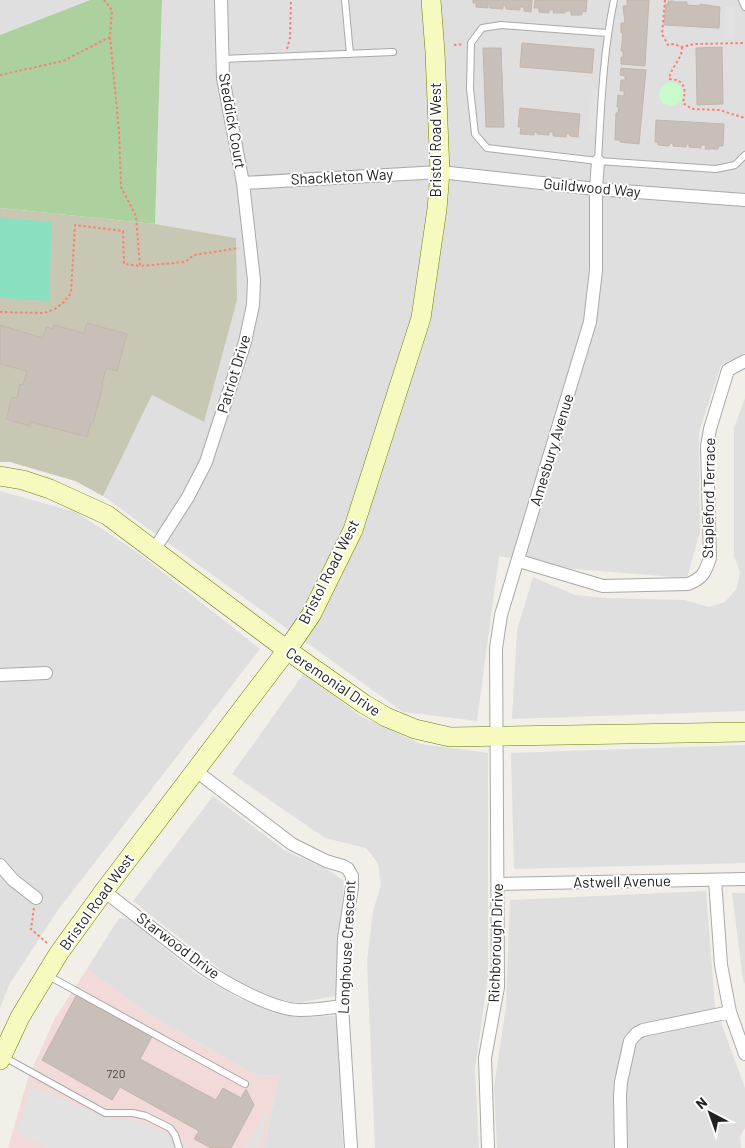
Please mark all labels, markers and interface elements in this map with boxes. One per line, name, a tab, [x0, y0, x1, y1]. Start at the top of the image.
street label: Steddick Court	[216, 72, 250, 170]
street label: Bristol Road West	[426, 83, 444, 197]
street label: Shackleton Way	[290, 164, 394, 188]
street label: Guildwood Way	[543, 174, 642, 200]
street label: Patriot Drive	[213, 332, 254, 415]
street label: Amesbury Avenue	[525, 392, 577, 508]
street label: Stapleford Terrace	[698, 437, 718, 558]
street label: Bristol Road West	[294, 516, 362, 627]
street label: Ceremonial Drive	[283, 643, 384, 719]
street label: Bristol Road West	[55, 850, 137, 953]
street label: Astwell Avenue	[573, 871, 671, 891]
street label: Longhouse Crescent	[334, 880, 358, 1014]
street label: Richborough Drive	[484, 883, 506, 1003]
street label: Starwood Drive	[134, 908, 224, 982]
house number: 720	[107, 1066, 125, 1080]
north arrow	[685, 1088, 735, 1138]
text: N	[692, 1093, 710, 1112]

